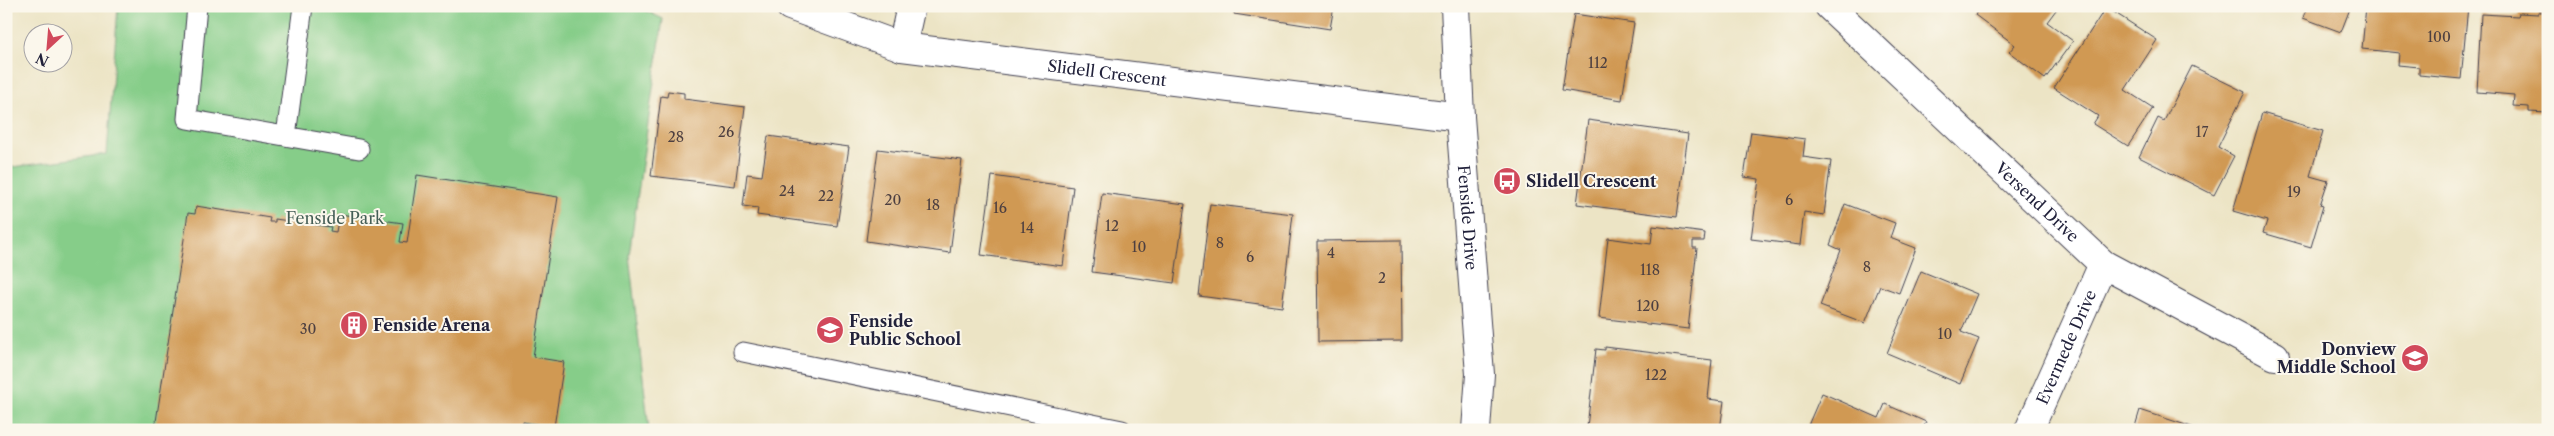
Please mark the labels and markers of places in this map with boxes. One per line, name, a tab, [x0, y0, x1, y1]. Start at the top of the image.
bus stop icon: Slidell Crescent	[1492, 166, 1522, 196]
place label: Slidell Crescent	[1526, 171, 1657, 191]
building icon: Fenside Arena	[339, 310, 369, 340]
place label: Fenside Public School	[849, 311, 962, 349]
place label: Fenside Arena	[373, 315, 491, 335]
school or university icon: Fenside Public School	[815, 315, 845, 345]
place label: Donview Middle School	[2277, 339, 2397, 377]
school or university icon: Donview Middle School	[2400, 343, 2430, 373]

